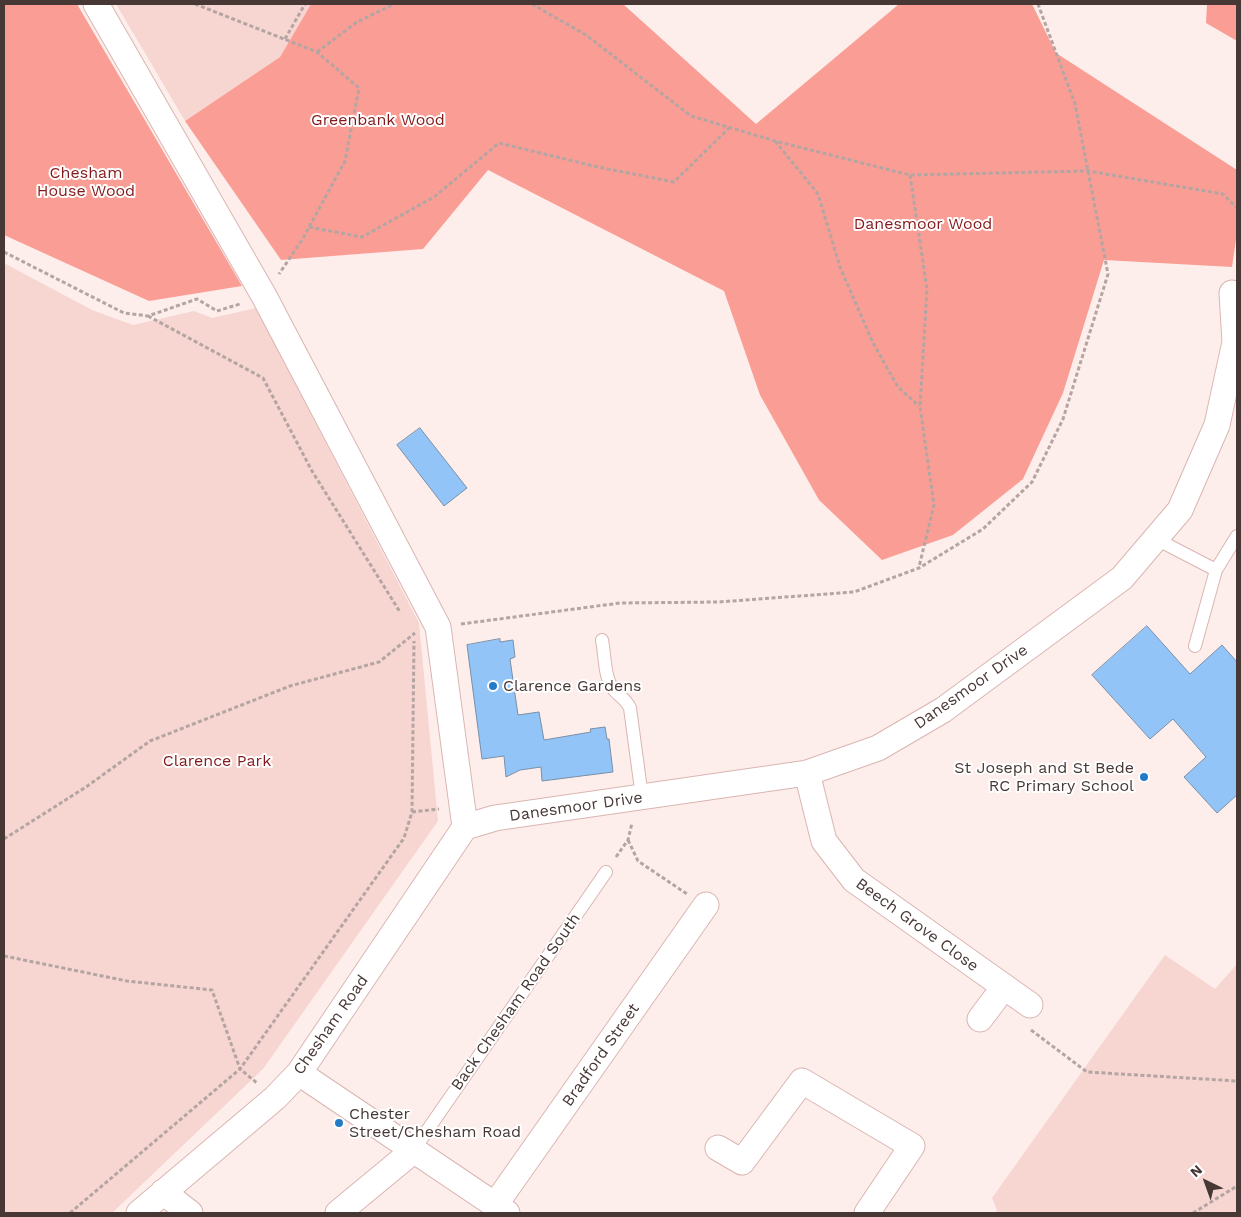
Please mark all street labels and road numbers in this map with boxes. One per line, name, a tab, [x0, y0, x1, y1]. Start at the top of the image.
street label: Danesmoor Drive	[910, 641, 1032, 733]
street label: Danesmoor Drive	[508, 788, 644, 826]
street label: Beech Grove Close	[852, 874, 982, 976]
street label: Back Chesham Road South	[447, 910, 585, 1094]
street label: Chesham Road	[290, 971, 372, 1079]
street label: Bradford Street	[558, 1000, 644, 1110]

